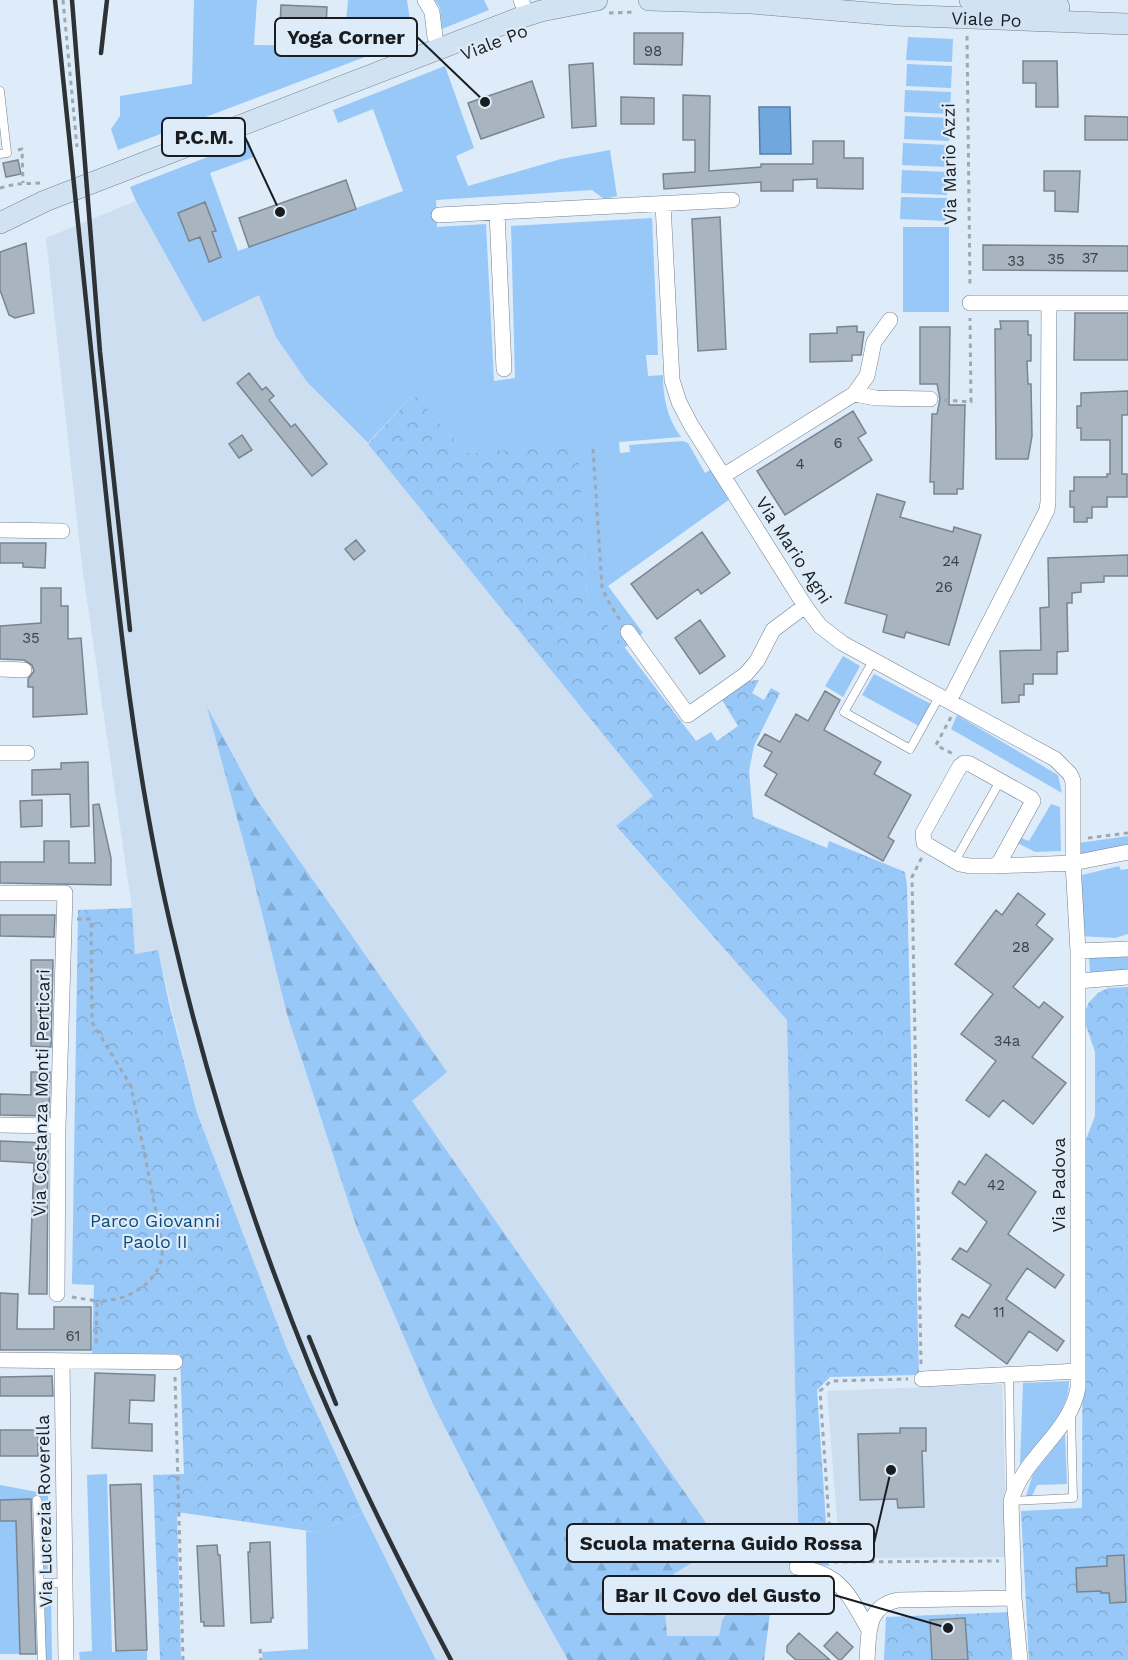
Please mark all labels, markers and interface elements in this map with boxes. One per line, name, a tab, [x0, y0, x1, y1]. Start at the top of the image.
street label: Viale Po	[951, 7, 1022, 30]
callout: Yoga Corner	[275, 18, 417, 56]
street label: Viale Po	[457, 20, 531, 64]
text: Yoga Corner	[287, 25, 405, 49]
house number: 98	[644, 42, 662, 60]
street label: Via Mario Azzi	[937, 103, 961, 225]
callout: P.C.M.	[162, 118, 245, 156]
text: P.C.M.	[174, 125, 234, 149]
house number: 37	[1082, 249, 1098, 267]
house number: 35	[1047, 250, 1065, 268]
house number: 33	[1007, 252, 1025, 270]
house number: 6	[833, 434, 843, 452]
house number: 4	[795, 455, 805, 473]
street label: Via Mario Agni	[752, 492, 836, 608]
house number: 24	[942, 552, 960, 570]
house number: 26	[935, 578, 953, 596]
house number: 35	[22, 629, 40, 647]
house number: 28	[1012, 938, 1030, 956]
street label: Via Costanza Monti Perticari	[28, 969, 54, 1217]
house number: 34a	[994, 1032, 1021, 1050]
street label: Via Padova	[1048, 1138, 1069, 1232]
house number: 42	[987, 1176, 1005, 1194]
park label: Parco Giovanni Paolo II	[90, 1210, 220, 1252]
house number: 11	[993, 1303, 1005, 1321]
house number: 61	[66, 1327, 80, 1345]
street label: Via Lucrezia Roverella	[32, 1414, 56, 1608]
callout: Scuola materna Guido Rossa	[567, 1524, 874, 1562]
text: Scuola materna Guido Rossa	[580, 1531, 863, 1555]
callout: Bar Il Covo del Gusto	[603, 1576, 834, 1614]
text: Bar Il Covo del Gusto	[615, 1583, 821, 1607]

